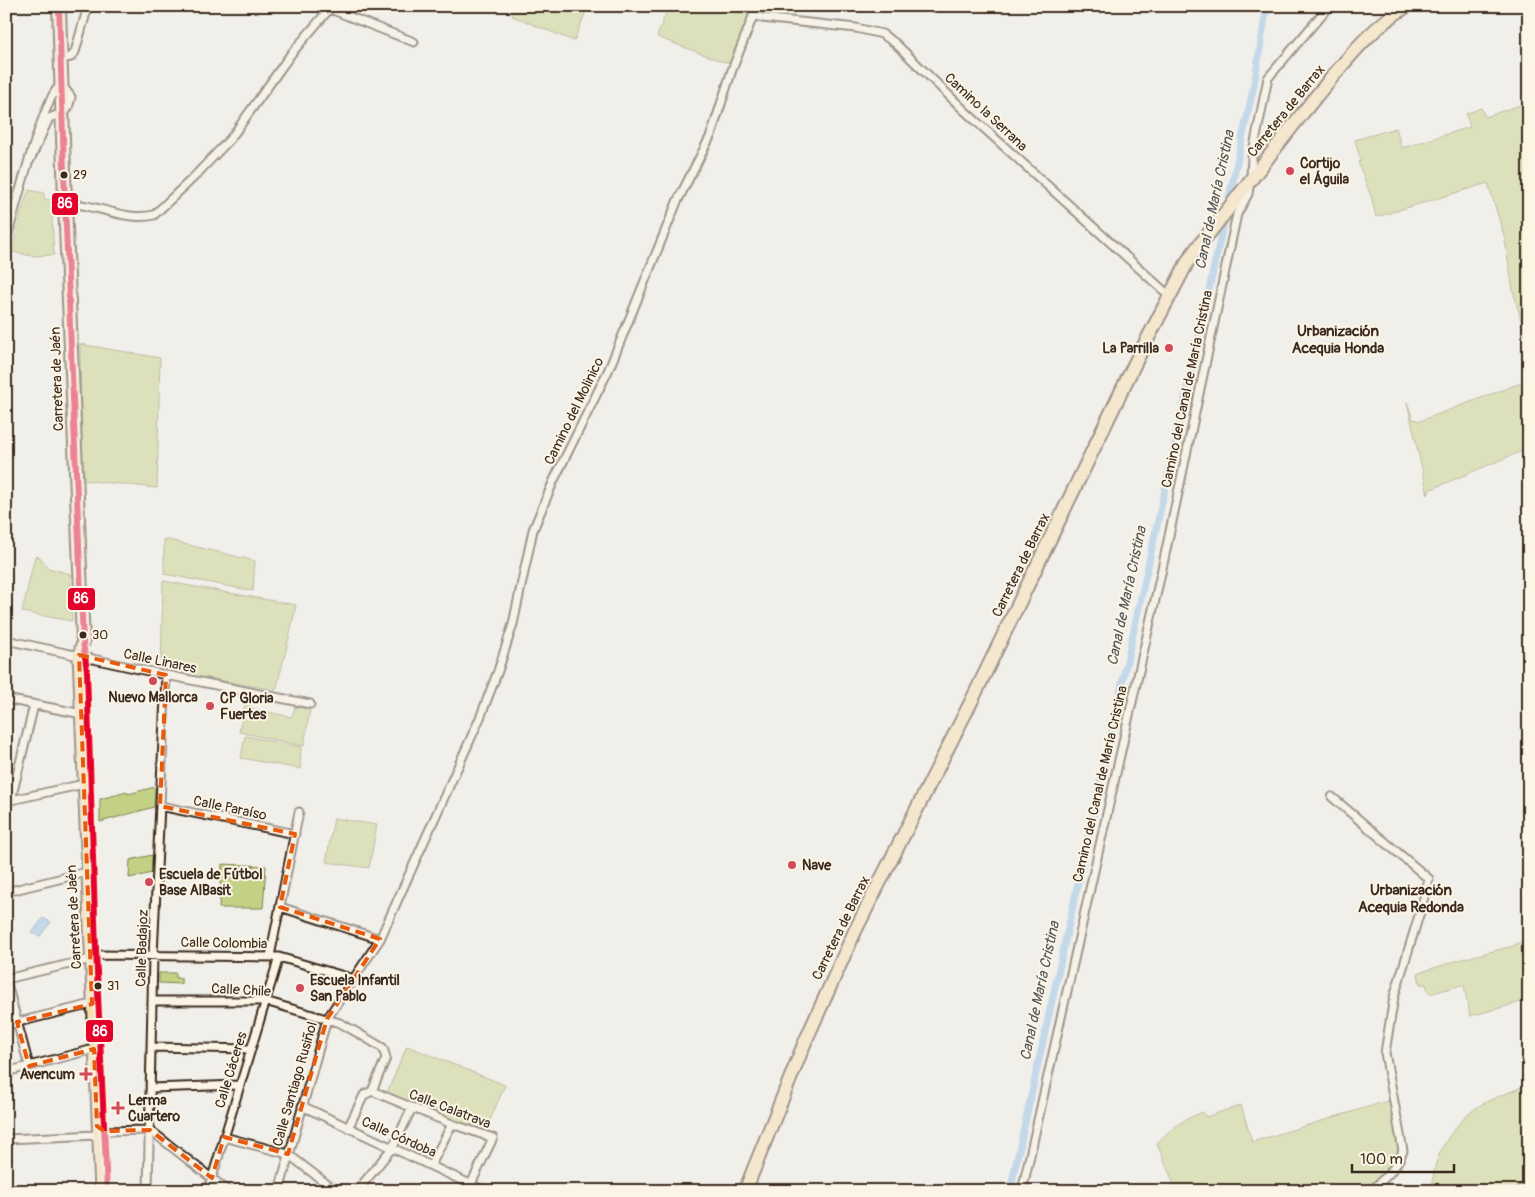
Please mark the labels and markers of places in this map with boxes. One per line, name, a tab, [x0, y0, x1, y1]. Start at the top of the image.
place label: Cortijo el Águila	[1299, 155, 1350, 188]
marker: Cortijo el Águila	[1284, 165, 1296, 177]
place label: 29	[73, 167, 87, 183]
marker: 29	[59, 170, 69, 180]
place label: La Parrilla	[1102, 340, 1159, 357]
marker: La Parrilla	[1163, 342, 1175, 354]
place label: 30	[92, 627, 108, 643]
marker: 30	[78, 630, 88, 640]
marker: Nuevo Mallorca	[147, 675, 159, 687]
place label: Nuevo Mallorca	[108, 689, 198, 706]
place label: CP Gloria Fuertes	[220, 690, 274, 723]
marker: CP Gloria Fuertes	[204, 700, 216, 712]
place label: Nave	[802, 857, 832, 874]
marker: Nave	[786, 859, 798, 871]
place label: Escuela de Fútbol Base AlBasit	[159, 866, 262, 899]
marker: Escuela de Fútbol Base AlBasit	[143, 876, 155, 888]
place label: Escuela Infantil San Pablo	[310, 972, 400, 1005]
place label: 31	[107, 978, 119, 994]
marker: 31	[93, 981, 103, 991]
marker: Escuela Infantil San Pablo	[294, 982, 306, 994]
place label: Avencum	[20, 1066, 76, 1083]
marker: Avencum	[79, 1067, 93, 1081]
place label: Lerma Cuartero	[128, 1092, 180, 1125]
marker: Lerma Cuartero	[112, 1102, 124, 1114]

